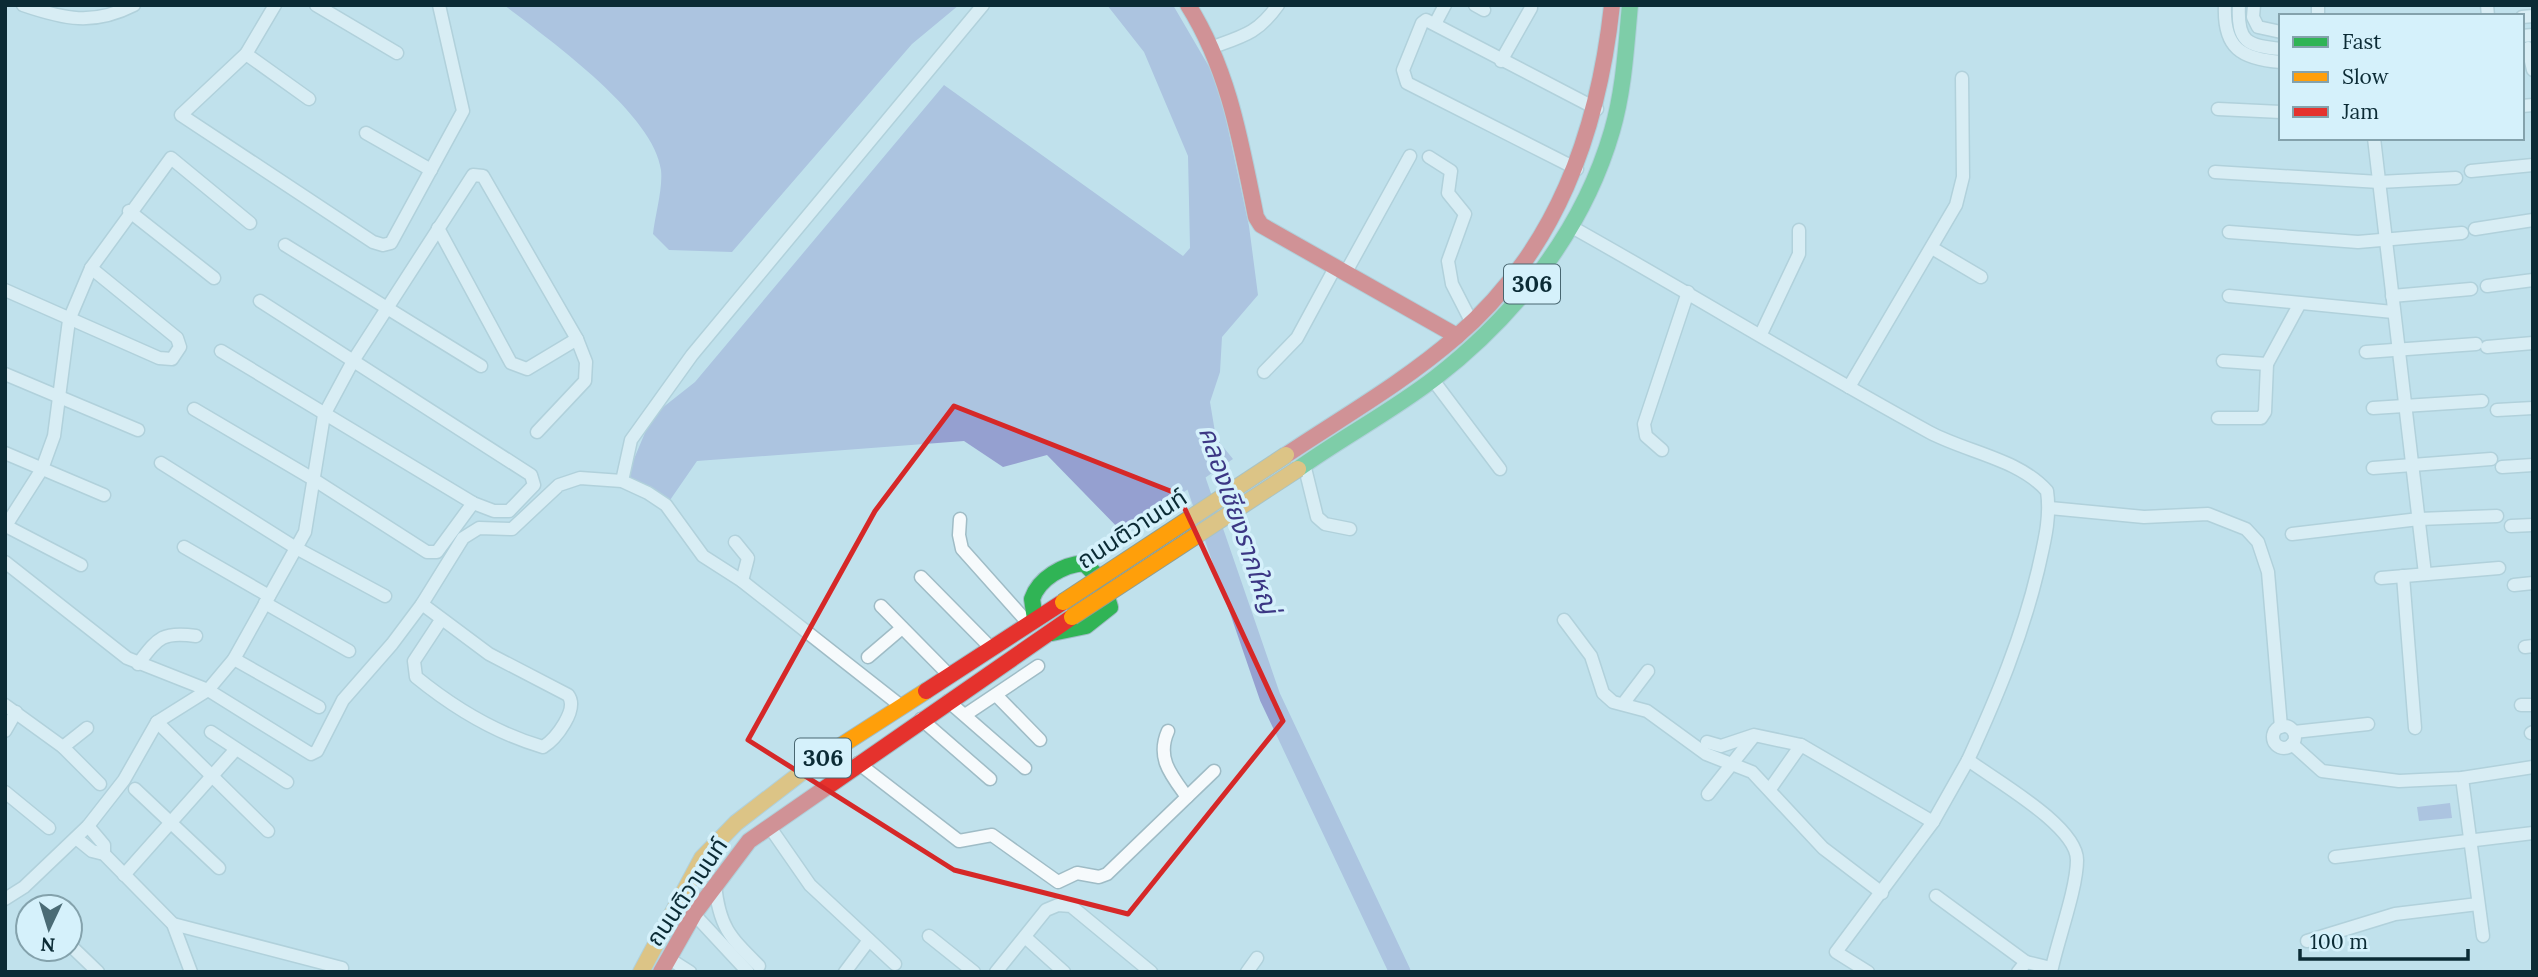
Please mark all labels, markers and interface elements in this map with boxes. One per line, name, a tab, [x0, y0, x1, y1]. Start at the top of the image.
legend	[2279, 14, 2524, 140]
text: Fast	[2342, 28, 2382, 55]
text: Slow	[2342, 63, 2389, 90]
text: Jam	[2341, 98, 2379, 125]
road number: 306	[1504, 264, 1560, 304]
water label: คลองเชียงรากใหญ่	[1192, 422, 1288, 622]
street label: ถนนติวานนท์	[1071, 482, 1192, 576]
road number: 306	[795, 738, 851, 778]
street label: ถนนติวานนท์	[639, 831, 734, 952]
north arrow	[14, 893, 84, 963]
scale bar	[2300, 918, 2468, 962]
text: 100 m	[2310, 928, 2368, 955]
text: N	[39, 932, 56, 957]

